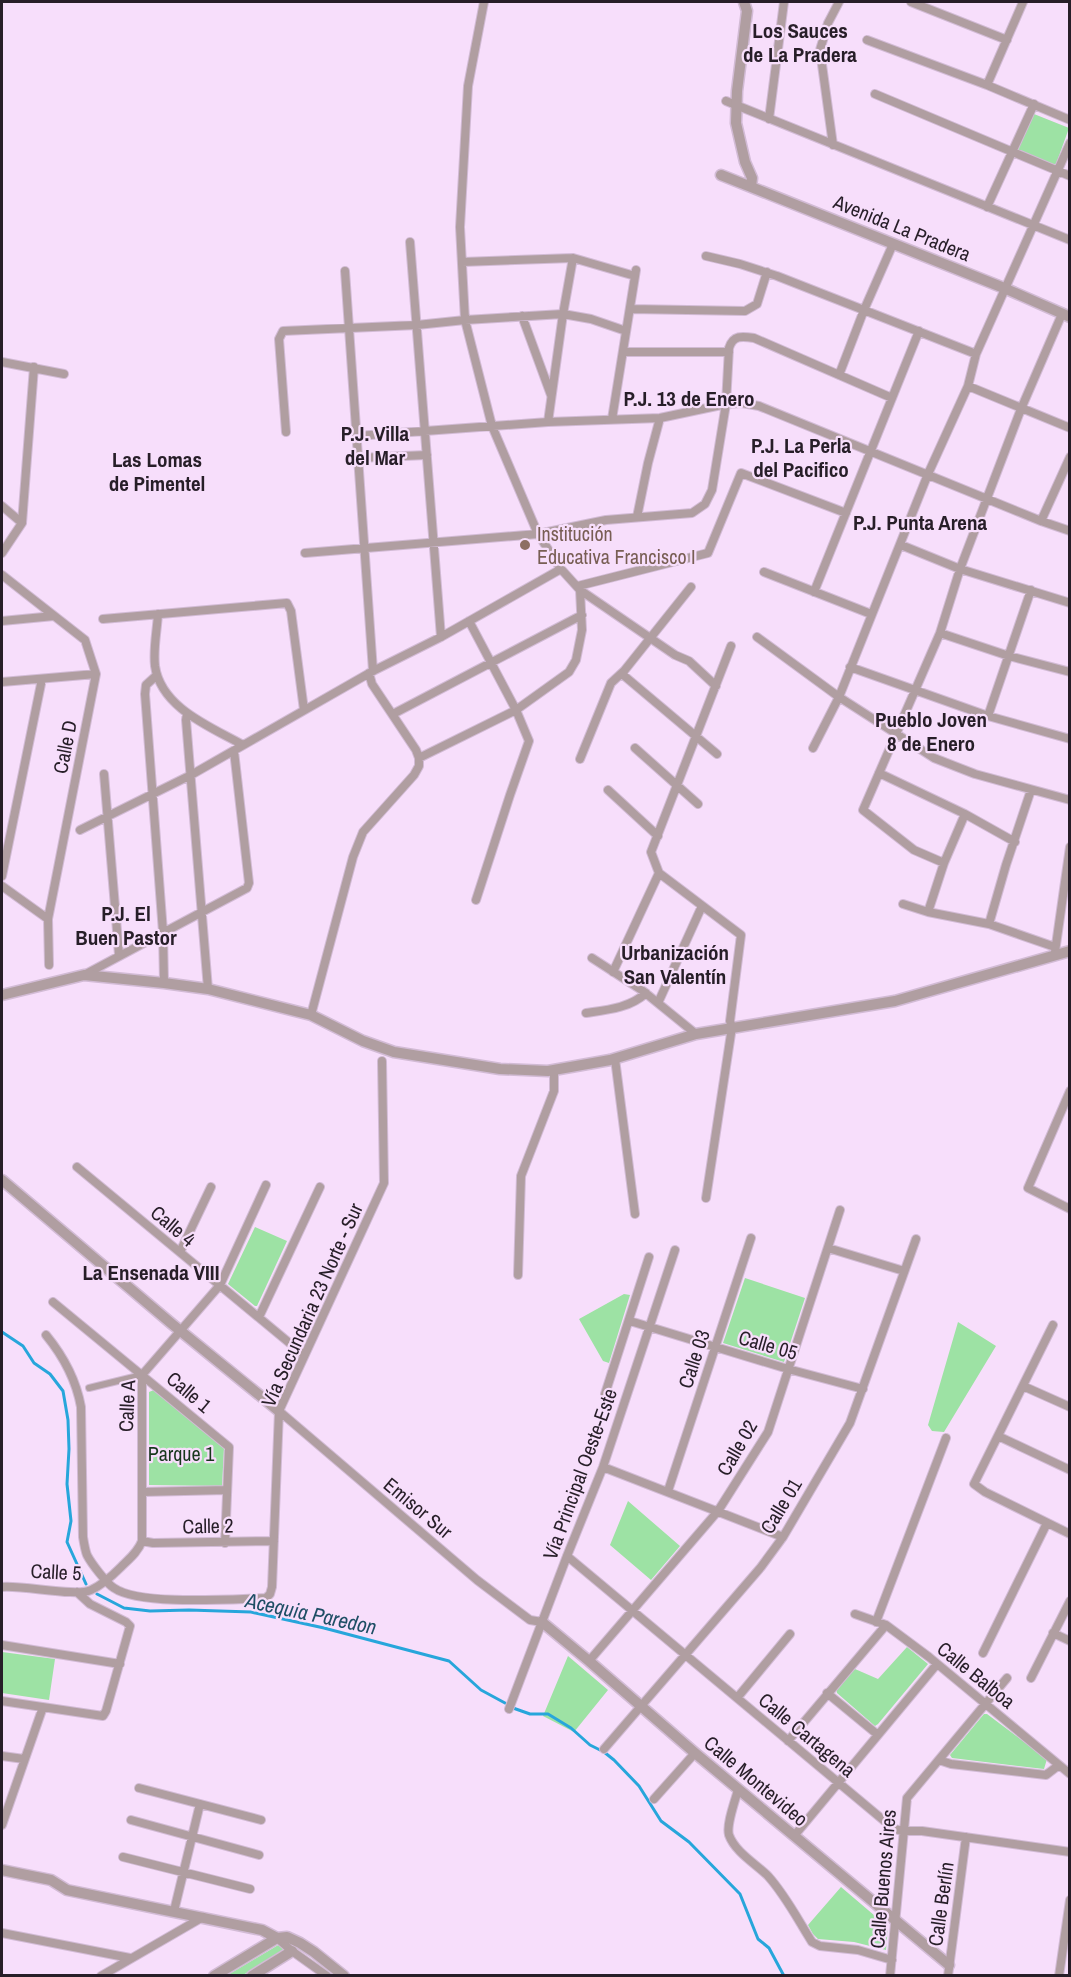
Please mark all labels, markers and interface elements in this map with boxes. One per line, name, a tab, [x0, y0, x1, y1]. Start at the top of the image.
district label: Los Sauces de La Pradera	[743, 16, 857, 69]
street label: Avenida La Pradera	[829, 187, 975, 267]
district label: P.J. 13 de Enero	[624, 384, 754, 413]
district label: P.J. Villa del Mar	[341, 419, 410, 472]
district label: P.J. La Perla del Pacifico	[751, 431, 852, 484]
district label: Las Lomas de Pimentel	[109, 445, 205, 498]
district label: P.J. Punta Arena	[853, 508, 987, 537]
place label: Institución Educativa Francisco I	[537, 520, 696, 570]
marker: Institución Educativa Francisco I	[518, 538, 532, 552]
district label: Pueblo Joven 8 de Enero	[875, 705, 987, 758]
street label: Calle D	[46, 718, 83, 776]
district label: P.J. El Buen Pastor	[75, 899, 177, 952]
district label: Urbanización San Valentín	[621, 938, 729, 991]
street label: Vía Secundaria 23 Norte - Sur	[254, 1198, 369, 1411]
street label: Calle 4	[145, 1199, 202, 1252]
district label: La Ensenada VIII	[83, 1258, 219, 1287]
street label: Calle 05	[735, 1323, 801, 1366]
street label: Calle 03	[671, 1326, 716, 1392]
street label: Calle 1	[161, 1365, 218, 1418]
street label: Calle A	[112, 1379, 141, 1433]
street label: Vía Principal Oeste-Este	[536, 1385, 623, 1563]
street label: Calle 02	[710, 1415, 763, 1481]
park label: Parque 1	[148, 1440, 214, 1467]
street label: Emisor Sur	[378, 1471, 459, 1545]
street label: Calle 01	[754, 1473, 808, 1538]
street label: Calle 2	[182, 1512, 234, 1539]
street label: Calle 5	[30, 1557, 82, 1586]
water label: Acequia Paredon	[242, 1585, 379, 1642]
street label: Calle Balboa	[932, 1635, 1021, 1714]
street label: Calle Cartagena	[753, 1686, 861, 1783]
street label: Calle Montevideo	[699, 1729, 814, 1832]
street label: Calle Buenos Aires	[863, 1808, 902, 1950]
street label: Calle Berlín	[921, 1860, 960, 1948]

